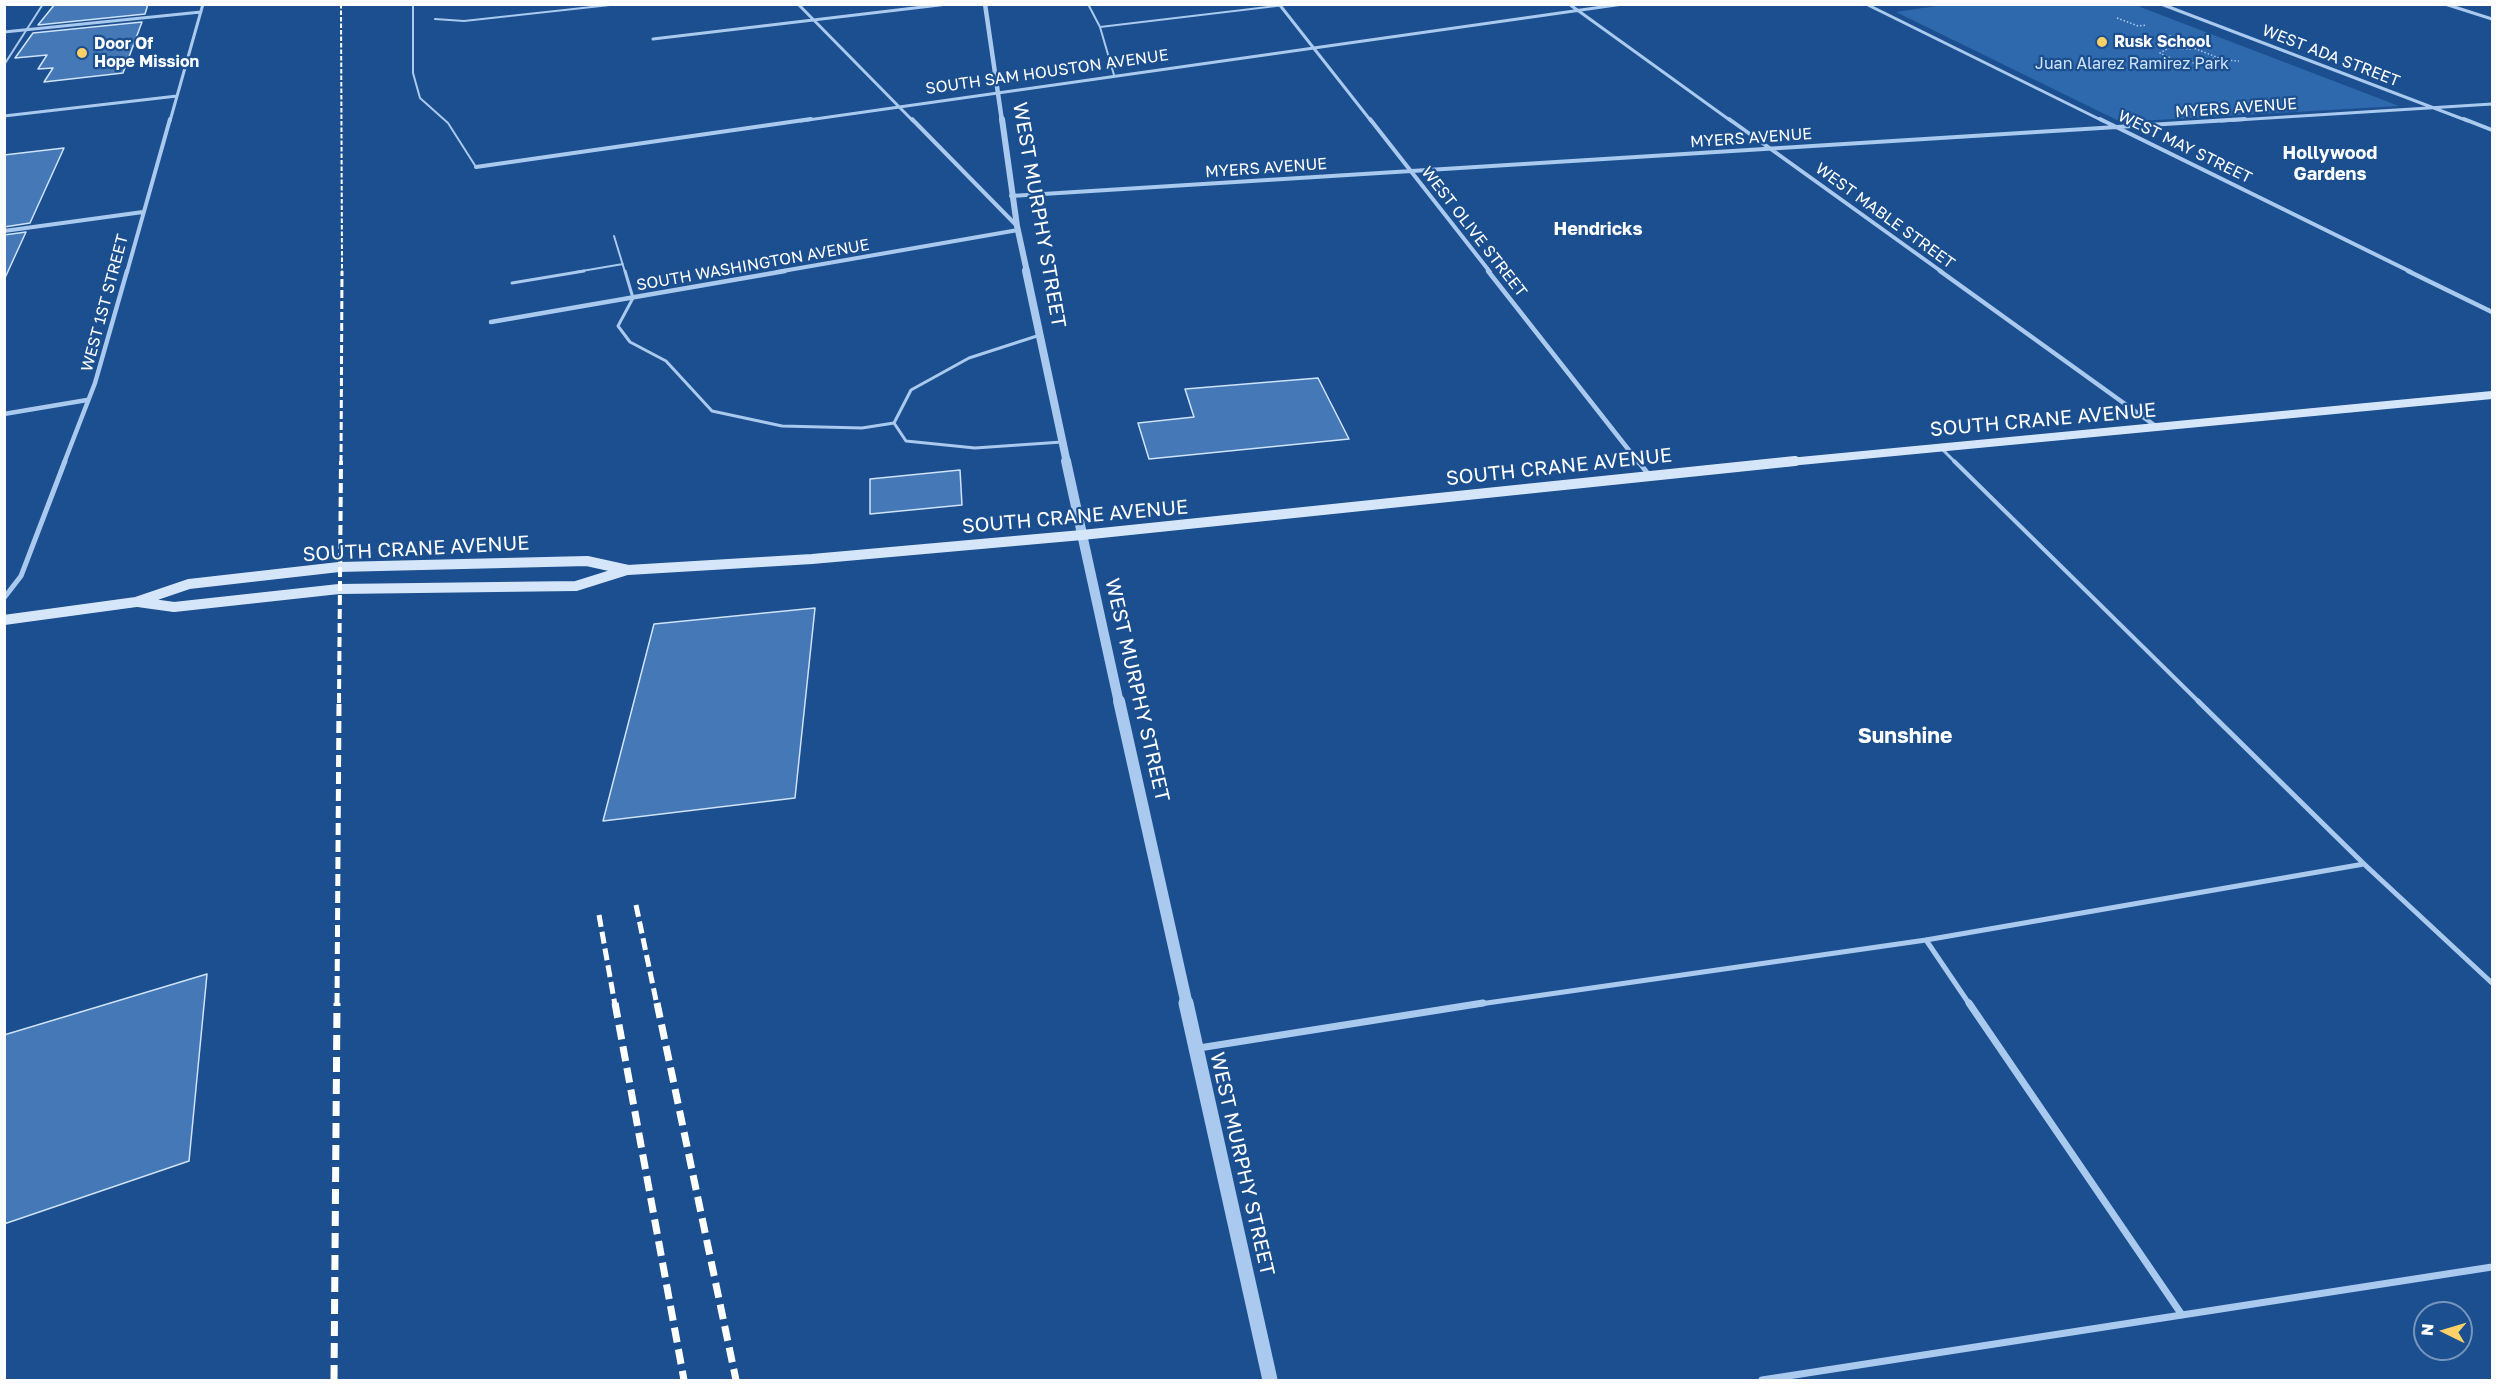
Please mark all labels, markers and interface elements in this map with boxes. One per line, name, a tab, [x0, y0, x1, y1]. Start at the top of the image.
street label: WEST ADA STREET	[2259, 21, 2403, 91]
place label: Rusk School	[2114, 32, 2211, 52]
place label: Door Of Hope Mission	[94, 34, 199, 72]
marker: Rusk School	[2095, 35, 2109, 49]
street label: SOUTH SAM HOUSTON AVENUE	[924, 45, 1170, 99]
marker: Door Of Hope Mission	[75, 46, 89, 60]
park label: Juan Alarez Ramirez Park	[2035, 54, 2229, 74]
street label: MYERS AVENUE	[2174, 94, 2298, 122]
street label: WEST MURPHY STREET	[1007, 100, 1071, 330]
street label: WEST MAY STREET	[2115, 106, 2255, 188]
street label: MYERS AVENUE	[1689, 124, 1813, 152]
district label: Hollywood Gardens	[2283, 142, 2377, 184]
street label: MYERS AVENUE	[1204, 154, 1328, 182]
street label: WEST MABLE STREET	[1812, 159, 1958, 273]
street label: WEST OLIVE STREET	[1417, 163, 1531, 301]
district label: Hendricks	[1554, 218, 1642, 240]
street label: WEST 1ST STREET	[77, 232, 133, 374]
street label: SOUTH WASHINGTON AVENUE	[635, 235, 871, 295]
street label: SOUTH CRANE AVENUE	[1929, 398, 2157, 442]
street label: SOUTH CRANE AVENUE	[1445, 443, 1673, 491]
street label: SOUTH CRANE AVENUE	[961, 495, 1189, 539]
street label: SOUTH CRANE AVENUE	[302, 531, 530, 567]
street label: WEST MURPHY STREET	[1100, 576, 1174, 804]
district label: Sunshine	[1858, 723, 1952, 749]
street label: WEST MURPHY STREET	[1205, 1050, 1279, 1278]
north arrow	[2413, 1301, 2473, 1361]
text: N	[2417, 1323, 2438, 1337]

